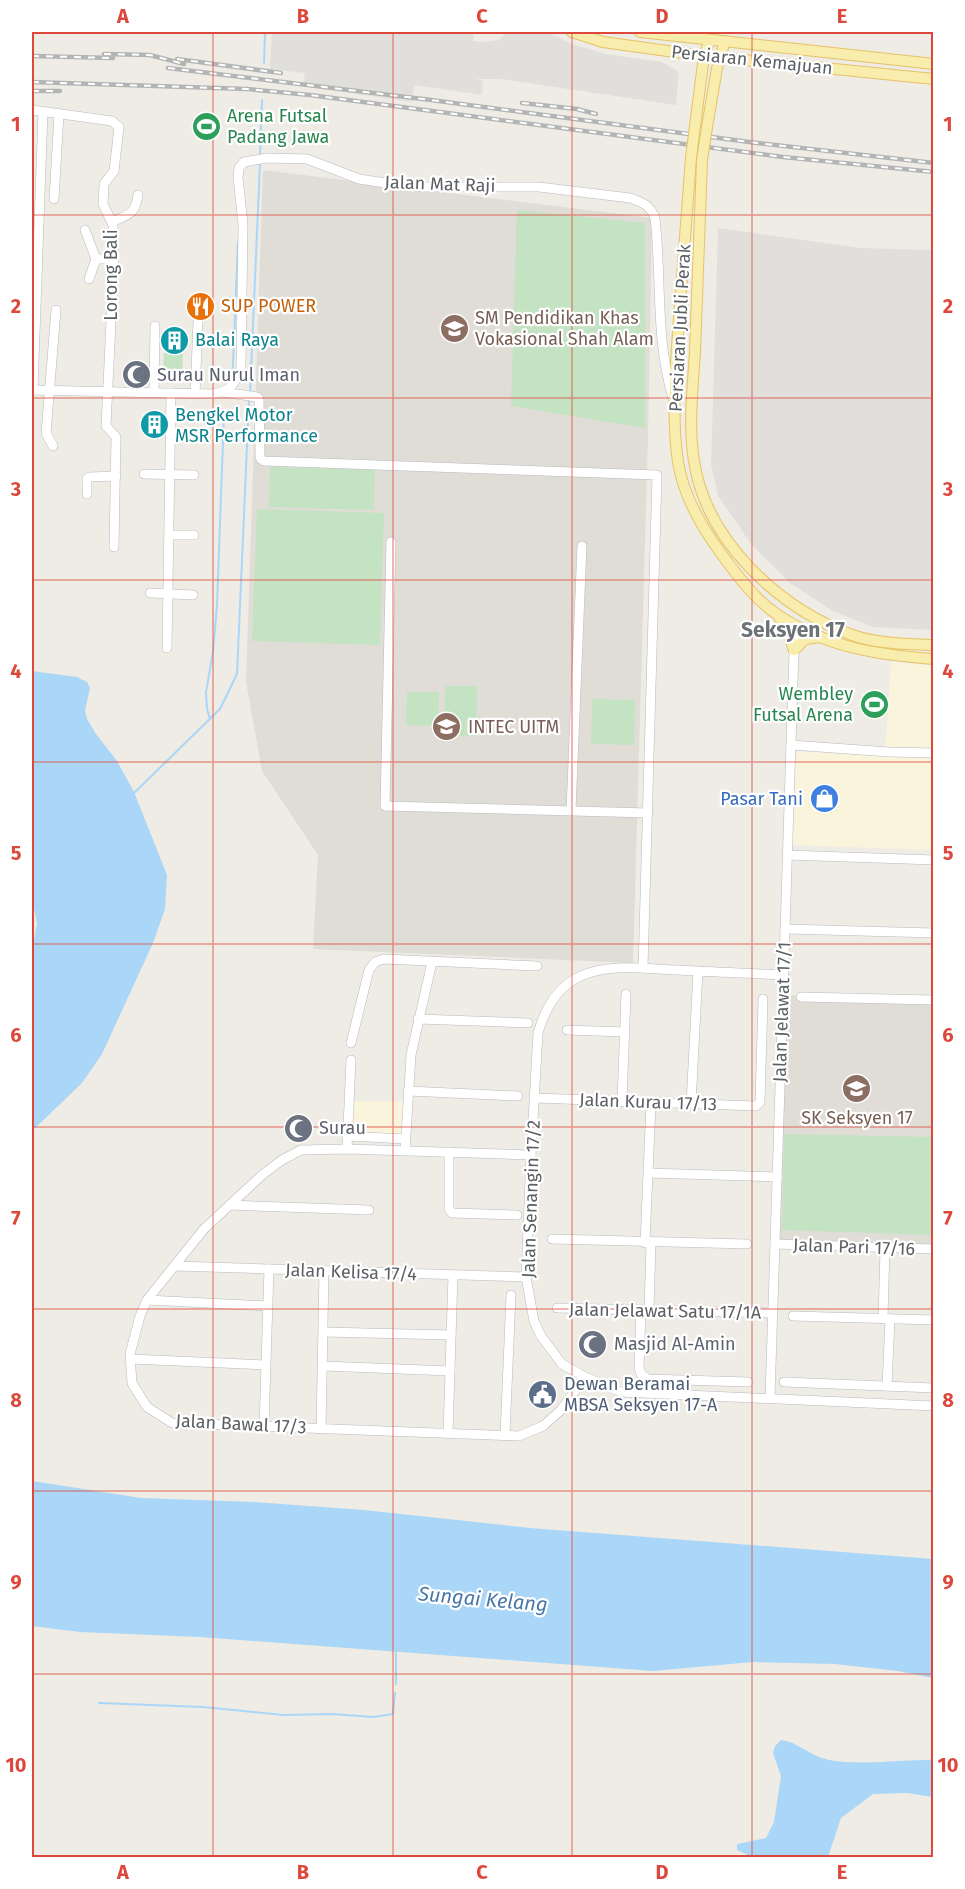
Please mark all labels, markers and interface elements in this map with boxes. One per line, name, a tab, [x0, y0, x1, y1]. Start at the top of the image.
text: A	[116, 4, 130, 28]
text: B	[297, 4, 309, 28]
text: C	[476, 4, 488, 28]
text: D	[655, 4, 669, 28]
text: E	[837, 4, 847, 28]
street label: Persiaran Kemajuan	[670, 41, 834, 79]
place label: Arena Futsal Padang Jawa	[227, 105, 329, 148]
sports icon: Arena Futsal Padang Jawa	[190, 110, 222, 142]
text: 1	[11, 112, 21, 136]
text: 1	[943, 112, 953, 136]
street label: Jalan Mat Raji	[384, 171, 496, 197]
street label: Lorong Bali	[100, 229, 122, 321]
street label: Persiaran Jubli Perak	[665, 243, 695, 412]
restaurant icon: SUP POWER	[184, 290, 216, 322]
text: 2	[11, 294, 21, 318]
text: 2	[943, 294, 953, 318]
place label: SUP POWER	[221, 295, 316, 317]
place label: SM Pendidikan Khas Vokasional Shah Alam	[475, 307, 654, 350]
school or university icon: SM Pendidikan Khas Vokasional Shah Alam	[438, 312, 470, 344]
building icon: Balai Raya	[158, 324, 190, 356]
place label: Balai Raya	[195, 329, 279, 351]
mosque icon: Surau Nurul Iman	[120, 359, 152, 391]
place label: Surau Nurul Iman	[157, 364, 300, 386]
place label: Bengkel Motor MSR Performance	[175, 404, 318, 447]
building icon: Bengkel Motor MSR Performance	[138, 409, 170, 441]
text: 3	[10, 477, 21, 501]
text: 3	[942, 477, 953, 501]
district label: Seksyen 17	[741, 617, 845, 643]
text: 4	[10, 659, 22, 683]
text: 4	[942, 659, 954, 683]
place label: Wembley Futsal Arena	[753, 683, 853, 726]
sports icon: Wembley Futsal Arena	[858, 688, 890, 720]
school or university icon: INTEC UITM	[431, 711, 463, 743]
place label: INTEC UITM	[468, 716, 559, 738]
shop icon: Pasar Tani	[808, 783, 840, 815]
place label: Pasar Tani	[720, 788, 803, 810]
text: 5	[11, 841, 22, 865]
text: 5	[943, 841, 954, 865]
street label: Jalan Jelawat 17/1	[769, 941, 795, 1083]
text: 6	[10, 1023, 22, 1047]
text: 6	[942, 1023, 954, 1047]
school or university icon: SK Seksyen 17	[841, 1073, 873, 1105]
street label: Jalan Kurau 17/13	[579, 1089, 717, 1115]
place label: SK Seksyen 17	[801, 1107, 913, 1129]
mosque icon: Surau	[282, 1112, 314, 1144]
place label: Surau	[319, 1117, 366, 1139]
street label: Jalan Senangin 17/2	[517, 1119, 545, 1278]
text: 7	[11, 1206, 21, 1230]
text: 7	[943, 1206, 953, 1230]
street label: Jalan Pari 17/16	[793, 1234, 915, 1260]
street label: Jalan Kelisa 17/4	[285, 1259, 418, 1285]
street label: Jalan Jelawat Satu 17/1A	[569, 1298, 762, 1324]
mosque icon: Masjid Al-Amin	[577, 1328, 609, 1360]
place label: Masjid Al-Amin	[614, 1333, 736, 1355]
place label: Dewan Beramai MBSA Seksyen 17-A	[564, 1373, 718, 1416]
public building icon: Dewan Beramai MBSA Seksyen 17-A	[527, 1378, 559, 1410]
text: 8	[10, 1388, 22, 1412]
text: 8	[942, 1388, 954, 1412]
street label: Jalan Bawal 17/3	[175, 1410, 307, 1438]
text: 9	[10, 1570, 22, 1594]
text: 9	[942, 1570, 954, 1594]
water label: Sungai Kelang	[416, 1581, 549, 1617]
text: 10	[6, 1753, 26, 1777]
text: 10	[938, 1753, 958, 1777]
text: A	[116, 1860, 130, 1884]
text: B	[297, 1860, 309, 1884]
text: C	[476, 1860, 488, 1884]
text: D	[655, 1860, 669, 1884]
text: E	[837, 1860, 847, 1884]

